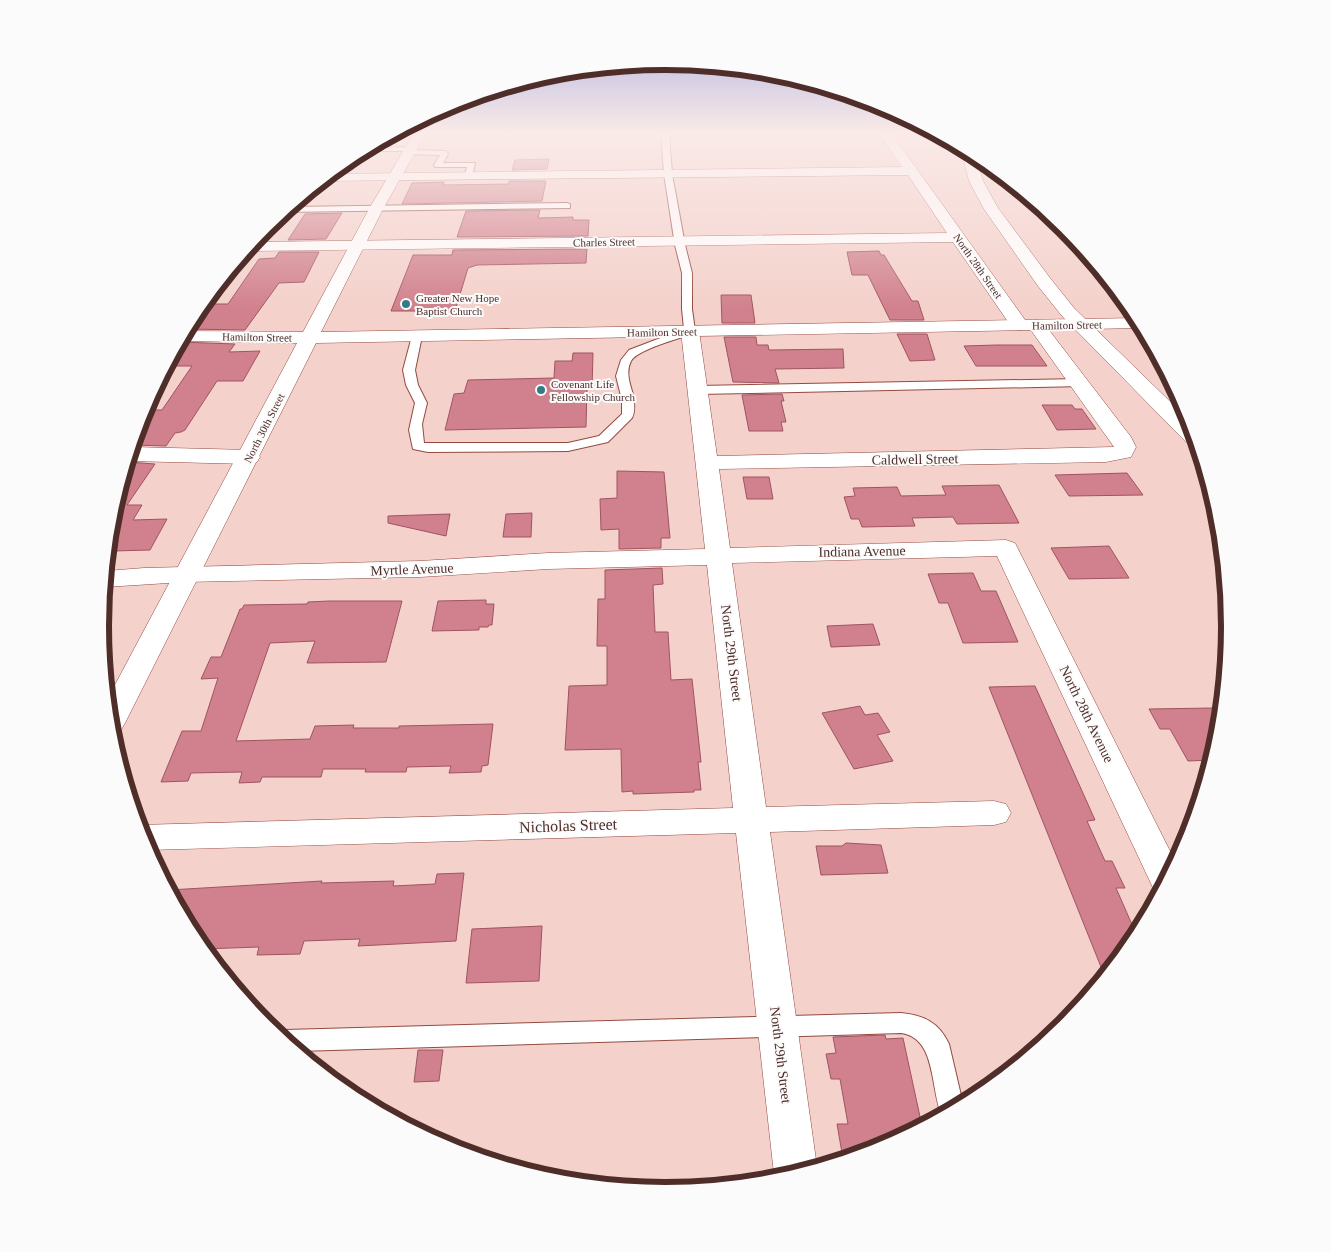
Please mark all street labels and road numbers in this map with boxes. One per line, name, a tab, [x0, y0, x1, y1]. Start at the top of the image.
street label: North 28th Street	[951, 231, 1005, 301]
street label: Charles Street	[573, 235, 635, 249]
street label: Hamilton Street	[1032, 318, 1102, 332]
street label: Hamilton Street	[627, 325, 697, 339]
street label: Hamilton Street	[222, 330, 292, 344]
street label: North 30th Street	[241, 391, 287, 465]
street label: Caldwell Street	[872, 451, 959, 468]
street label: Indiana Avenue	[818, 543, 906, 560]
street label: Myrtle Avenue	[370, 561, 454, 578]
street label: North 29th Street	[718, 604, 745, 702]
street label: North 28th Avenue	[1057, 663, 1117, 765]
street label: Nicholas Street	[519, 815, 618, 836]
street label: North 29th Street	[767, 1006, 794, 1104]

